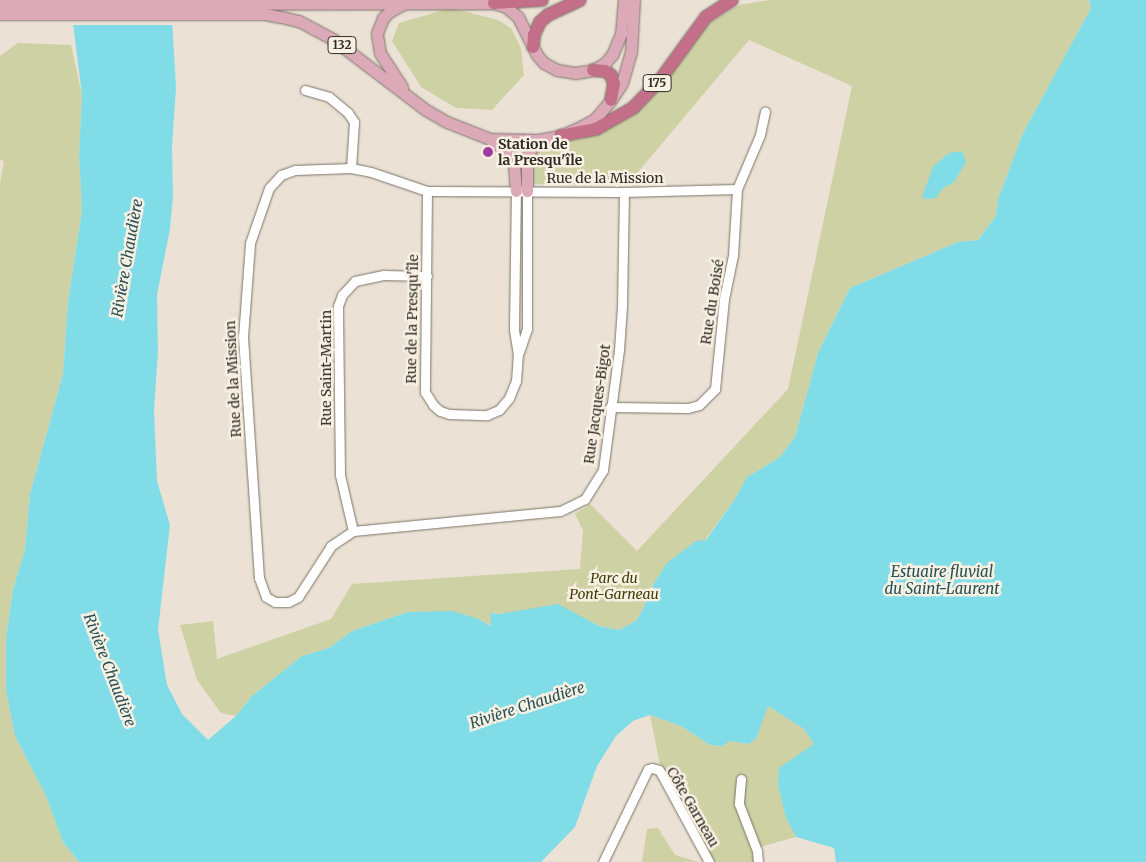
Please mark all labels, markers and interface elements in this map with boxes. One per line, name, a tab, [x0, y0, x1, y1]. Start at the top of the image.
road number: 132	[327, 36, 357, 54]
road number: 175	[642, 74, 672, 92]
place label: Station de la Presqu'île	[498, 136, 582, 168]
marker: Station de la Presqu'île	[482, 146, 494, 158]
street label: Rue de la Mission	[546, 170, 664, 186]
water label: Rivière Chaudière	[108, 197, 146, 319]
street label: Rue de la Presqu'île	[402, 254, 422, 384]
street label: Rue du Boisé	[697, 258, 727, 346]
street label: Rue Saint-Martin	[318, 310, 334, 426]
street label: Rue de la Mission	[222, 320, 244, 438]
street label: Rue Jacques-Bigot	[580, 343, 614, 465]
water label: Estuaire fluvial du Saint-Laurent	[884, 562, 1000, 597]
park label: Parc du Pont-Garneau	[569, 570, 659, 602]
water label: Rivière Chaudière	[80, 611, 140, 729]
water label: Rivière Chaudière	[467, 678, 587, 732]
street label: Côte Garneau	[663, 764, 723, 850]

